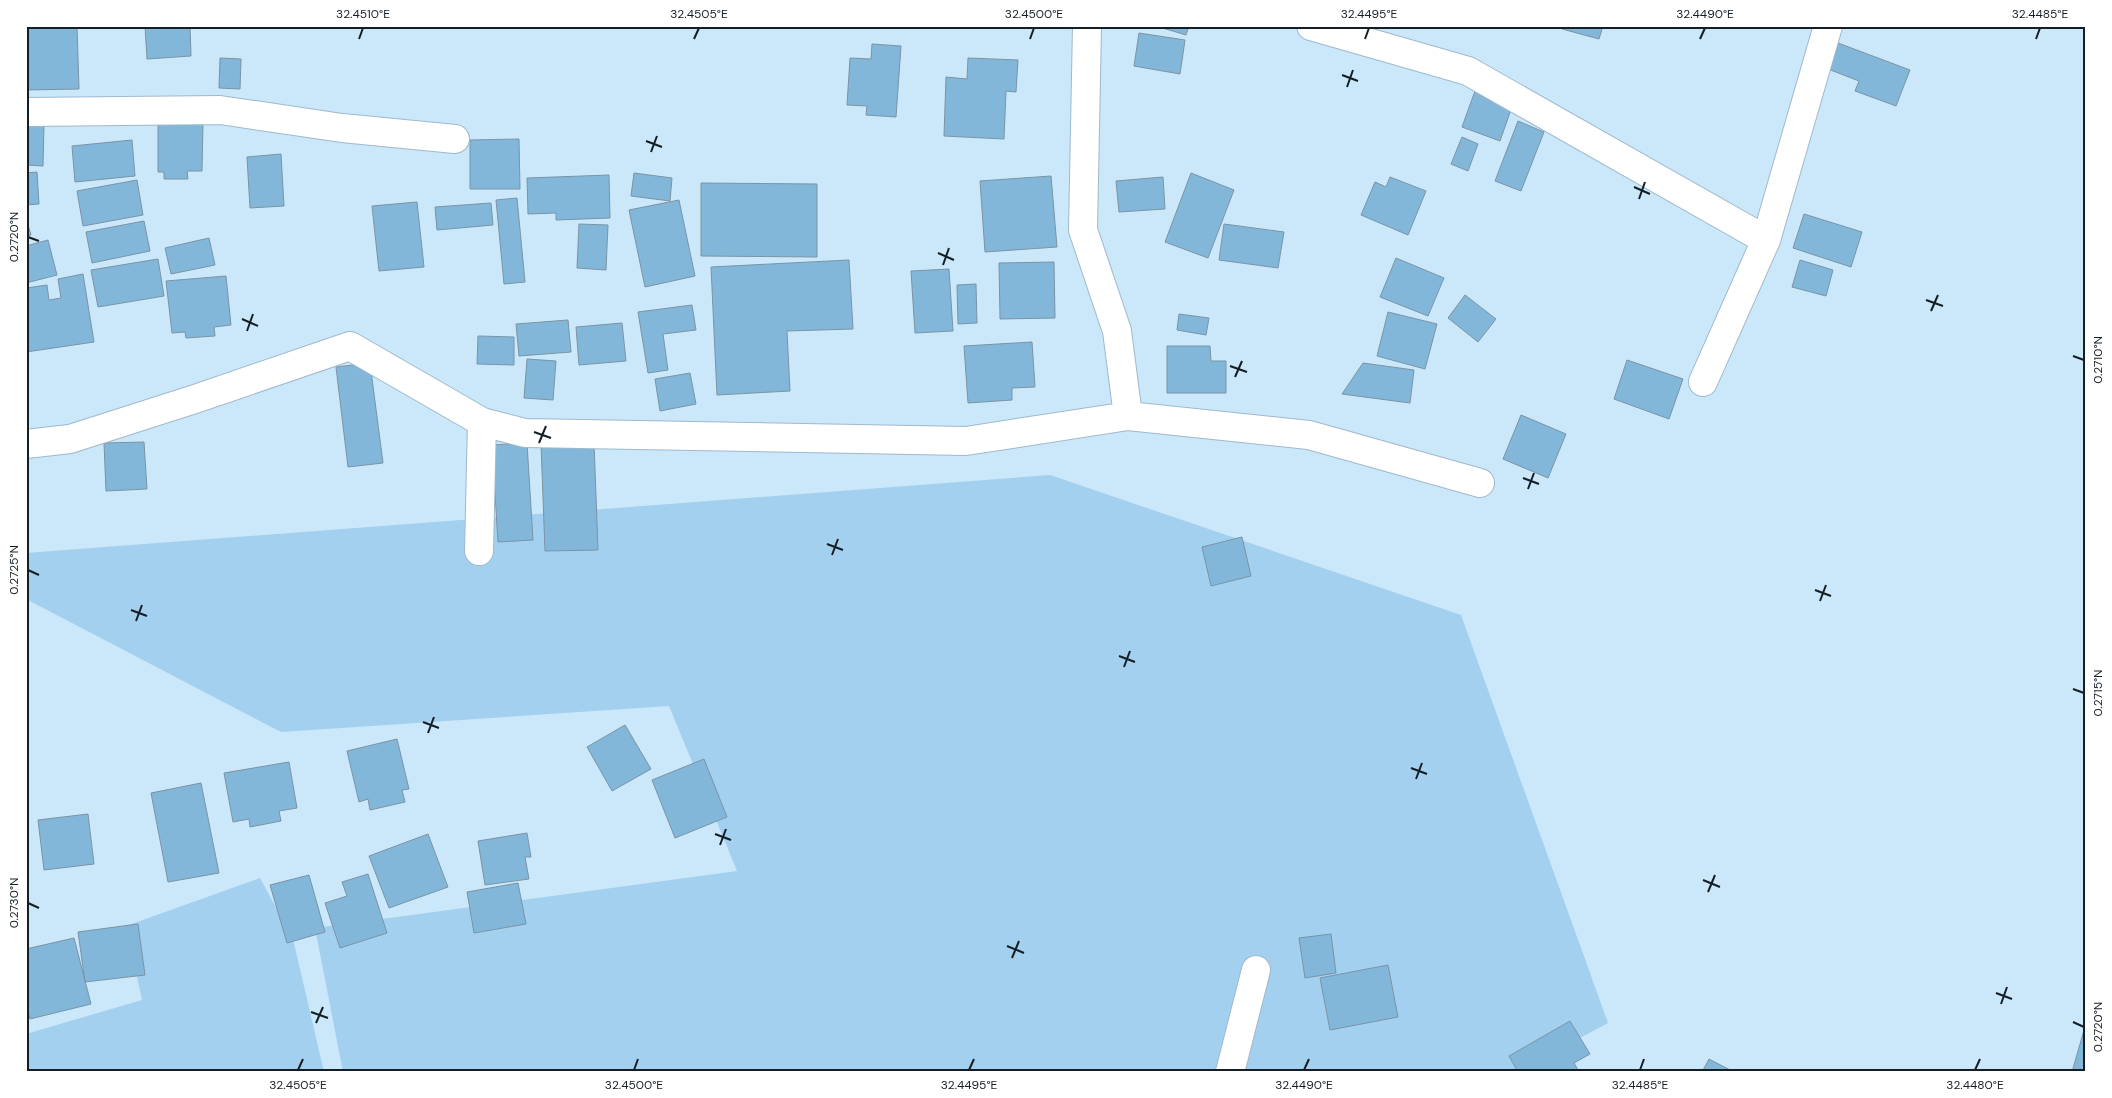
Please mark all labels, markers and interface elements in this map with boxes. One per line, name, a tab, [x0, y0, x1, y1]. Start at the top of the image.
text: 32.4510°E	[336, 6, 390, 22]
text: 32.4505°E	[670, 6, 728, 22]
text: 32.4500°E	[1005, 6, 1063, 22]
text: 32.4495°E	[1341, 6, 1398, 22]
text: 32.4490°E	[1676, 6, 1734, 22]
text: 32.4485°E	[2012, 6, 2068, 22]
text: 0.2720°N	[6, 212, 22, 262]
text: 0.2710°N	[2090, 336, 2106, 384]
text: 0.2725°N	[6, 545, 22, 595]
text: 0.2715°N	[2090, 670, 2106, 716]
text: 0.2730°N	[6, 878, 22, 928]
text: 0.2720°N	[2090, 1002, 2106, 1052]
text: 32.4505°E	[269, 1077, 327, 1093]
text: 32.4500°E	[605, 1077, 663, 1093]
text: 32.4495°E	[941, 1077, 998, 1093]
text: 32.4490°E	[1275, 1077, 1333, 1093]
text: 32.4485°E	[1612, 1077, 1668, 1093]
text: 32.4480°E	[1946, 1077, 2004, 1093]

